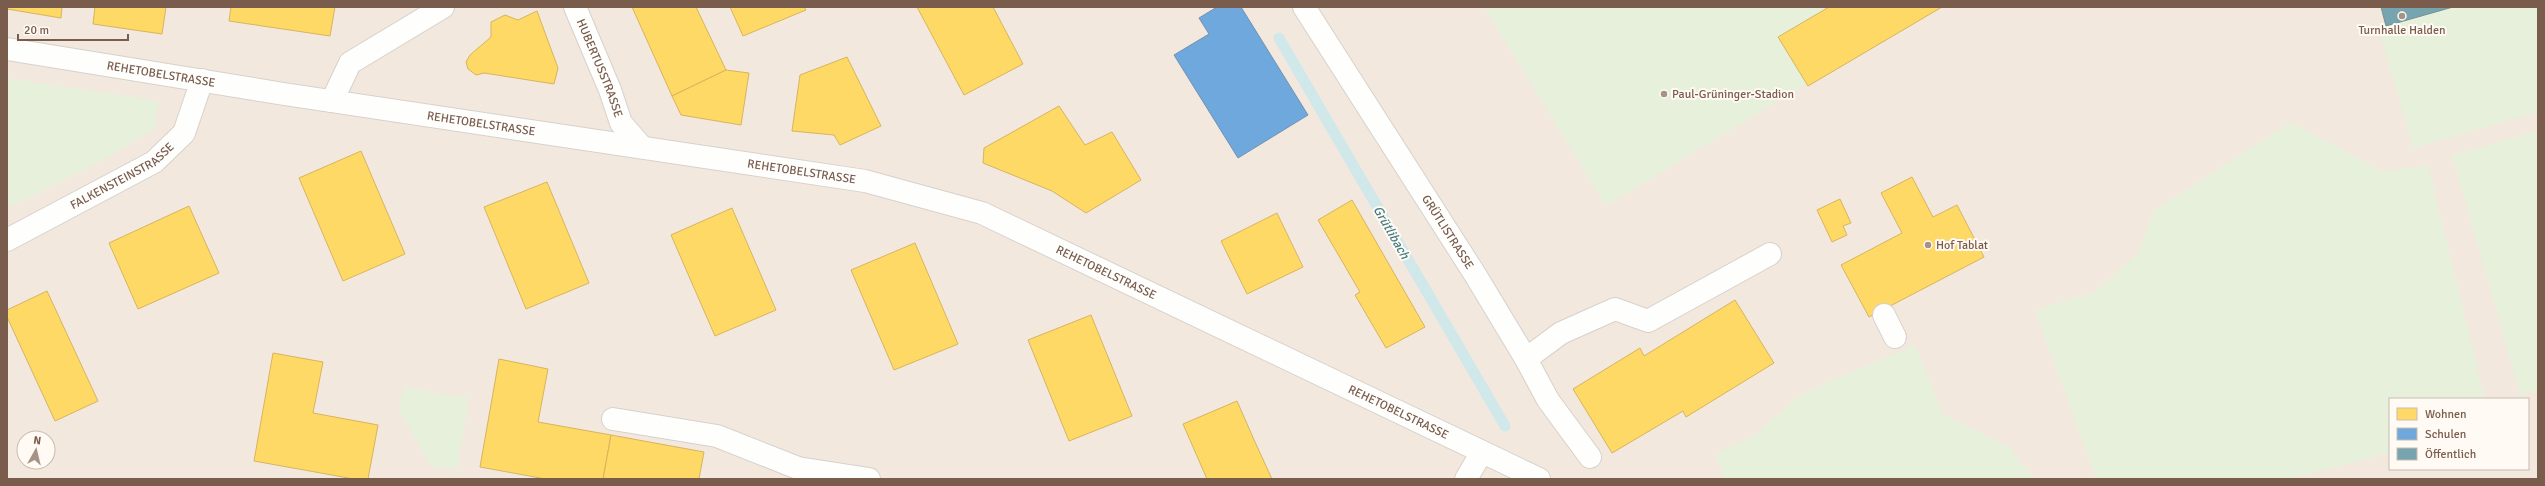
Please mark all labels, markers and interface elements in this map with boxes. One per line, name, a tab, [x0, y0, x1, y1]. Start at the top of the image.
marker: Turnhalle Halden	[2397, 11, 2407, 21]
scale bar	[18, 16, 128, 42]
street label: HUBERTUSSTRASSE	[573, 17, 626, 120]
text: 20 m	[24, 23, 49, 38]
place label: Turnhalle Halden	[2358, 23, 2446, 38]
street label: REHETOBELSTRASSE	[106, 58, 216, 91]
place label: Paul-Grüninger-Stadion	[1672, 87, 1794, 102]
marker: Paul-Grüninger-Stadion	[1659, 89, 1669, 99]
street label: REHETOBELSTRASSE	[426, 108, 537, 140]
street label: FALKENSTEINSTRASSE	[68, 139, 178, 213]
street label: REHETOBELSTRASSE	[746, 156, 857, 188]
street label: GRÜTLISTRASSE	[1418, 192, 1477, 272]
water label: Grütlibach	[1370, 203, 1413, 263]
place label: Hof Tablat	[1936, 238, 1988, 253]
marker: Hof Tablat	[1923, 240, 1933, 250]
street label: REHETOBELSTRASSE	[1053, 242, 1159, 303]
street label: REHETOBELSTRASSE	[1346, 382, 1451, 443]
legend	[2389, 398, 2529, 470]
text: Wohnen	[2425, 407, 2467, 422]
text: Schulen	[2425, 427, 2466, 442]
north arrow	[16, 430, 56, 470]
text: N	[33, 434, 42, 448]
text: Öffentlich	[2425, 447, 2476, 462]

